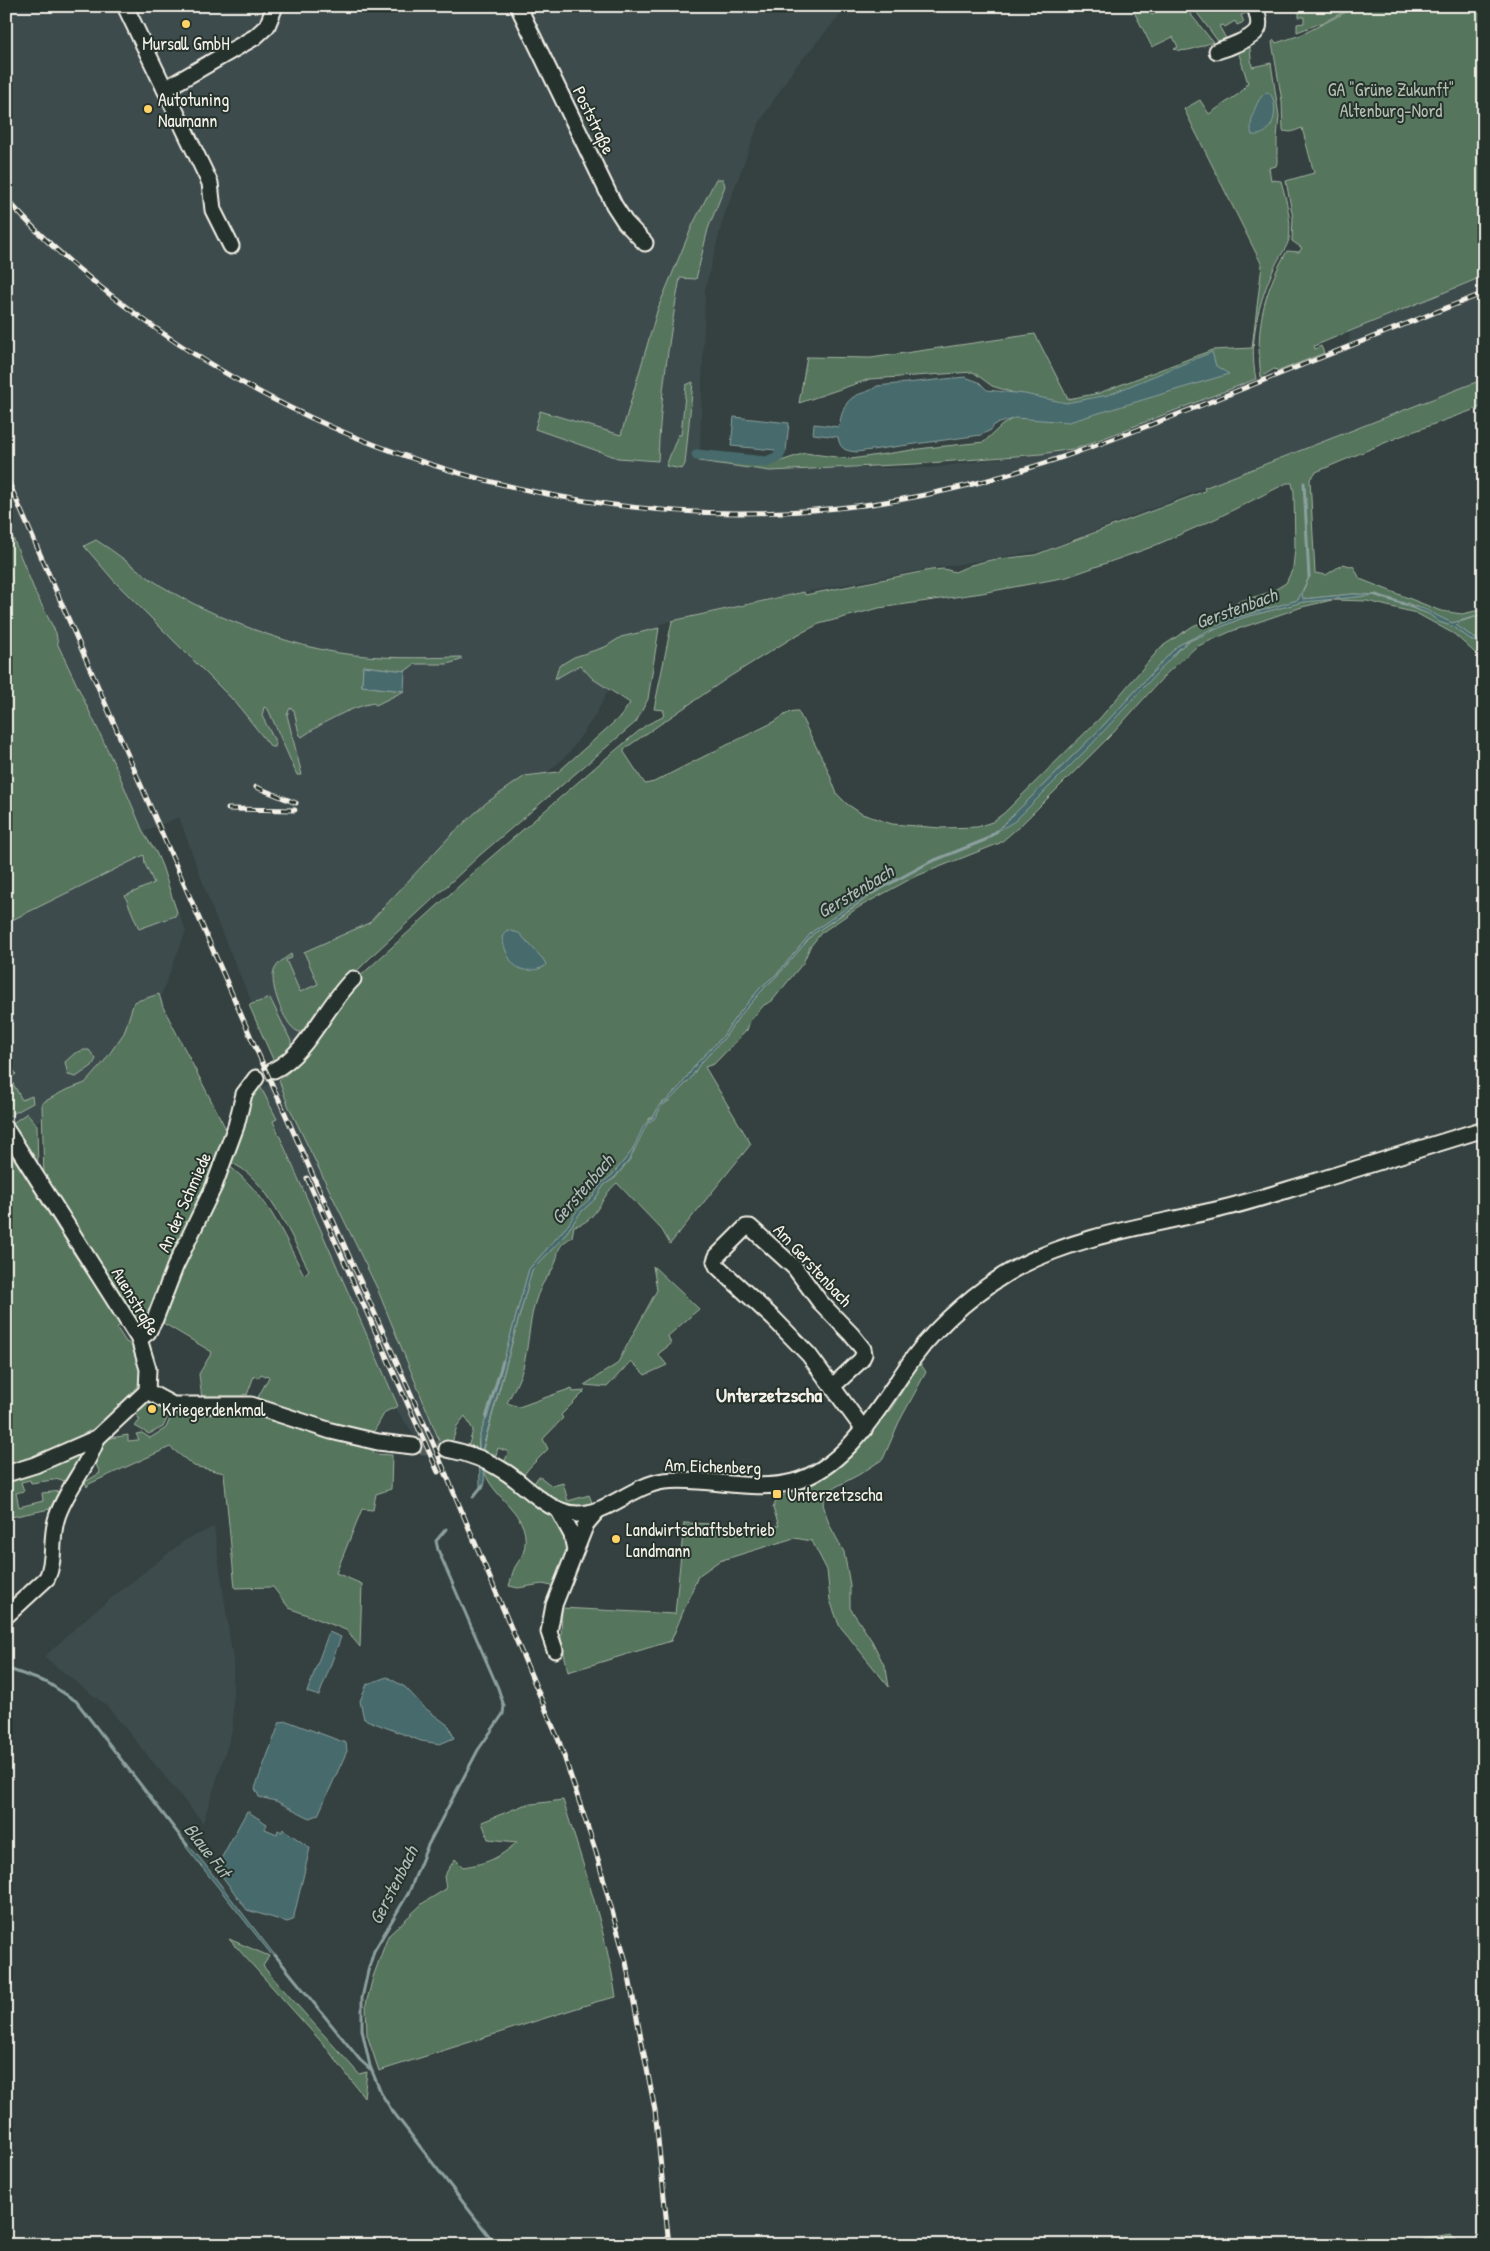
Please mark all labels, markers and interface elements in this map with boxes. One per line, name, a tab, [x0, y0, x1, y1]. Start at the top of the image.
marker: Mursall GmbH	[180, 18, 192, 30]
place label: Mursall GmbH	[142, 31, 230, 56]
park label: GA "Grüne Zukunft" Altenburg-Nord	[1328, 77, 1454, 123]
street label: Poststraße	[567, 82, 621, 158]
place label: Autotuning Naumann	[158, 87, 229, 133]
marker: Autotuning Naumann	[142, 103, 154, 115]
water label: Gerstenbach	[1192, 581, 1282, 635]
water label: Gerstenbach	[812, 857, 900, 924]
water label: Gerstenbach	[544, 1147, 621, 1229]
street label: An der Schmiede	[151, 1148, 217, 1256]
street label: Am Gerstenbach	[768, 1218, 858, 1312]
street label: Auenstraße	[106, 1262, 166, 1340]
district label: Unterzetzscha	[716, 1381, 822, 1408]
place label: Kriegerdenkmal	[162, 1397, 266, 1422]
marker: Kriegerdenkmal	[146, 1403, 158, 1415]
street label: Am Eichenberg	[664, 1452, 762, 1480]
place label: Unterzetzscha	[787, 1482, 883, 1507]
marker: Unterzetzscha	[771, 1488, 783, 1500]
place label: Landwirtschaftsbetrieb Landmann	[626, 1517, 775, 1563]
marker: Landwirtschaftsbetrieb Landmann	[610, 1533, 622, 1545]
water label: Blaue Fut	[178, 1817, 239, 1885]
water label: Gerstenbach	[362, 1840, 425, 1929]

